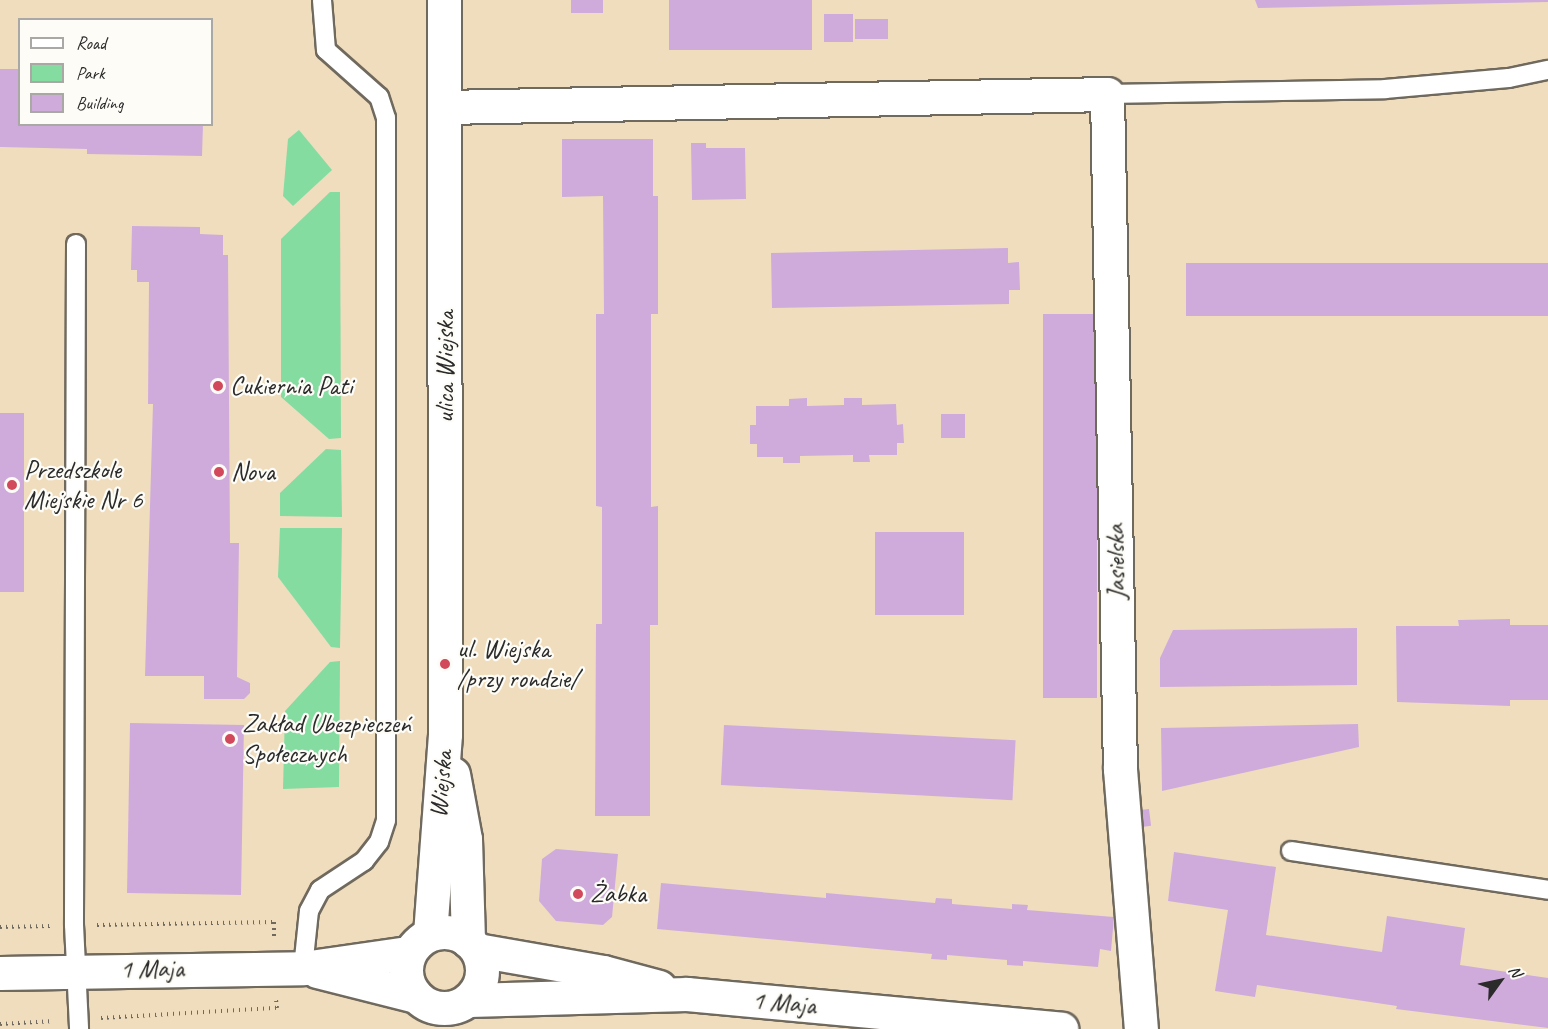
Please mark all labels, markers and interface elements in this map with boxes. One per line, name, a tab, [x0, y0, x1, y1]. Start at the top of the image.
legend	[18, 18, 213, 126]
text: Road	[76, 32, 106, 54]
text: Park	[76, 62, 105, 84]
text: Building	[76, 92, 123, 114]
street label: ulica Wiejska	[429, 311, 461, 423]
place label: Cukiernia Pati	[230, 370, 353, 402]
marker: Cukiernia Pati	[211, 379, 225, 393]
place label: Przedszkole Miejskie Nr 6	[24, 454, 142, 516]
place label: Nova	[231, 456, 275, 488]
marker: Nova	[212, 465, 226, 479]
marker: Przedszkole Miejskie Nr 6	[5, 478, 19, 492]
street label: Jasielska	[1100, 524, 1132, 600]
place label: ul. Wiejska /przy rondzie/	[457, 633, 579, 694]
marker: ul. Wiejska /przy rondzie/	[438, 657, 452, 671]
place label: Zakład Ubezpieczeń Społecznych	[242, 708, 411, 770]
marker: Zakład Ubezpieczeń Społecznych	[223, 732, 237, 746]
street label: Wiejska	[423, 749, 459, 819]
place label: Żabka	[590, 878, 646, 910]
marker: Żabka	[571, 887, 585, 901]
north arrow	[1470, 951, 1530, 1011]
street label: 1 Maja	[120, 953, 184, 985]
text: N	[1504, 962, 1526, 981]
street label: 1 Maja	[751, 985, 817, 1021]

